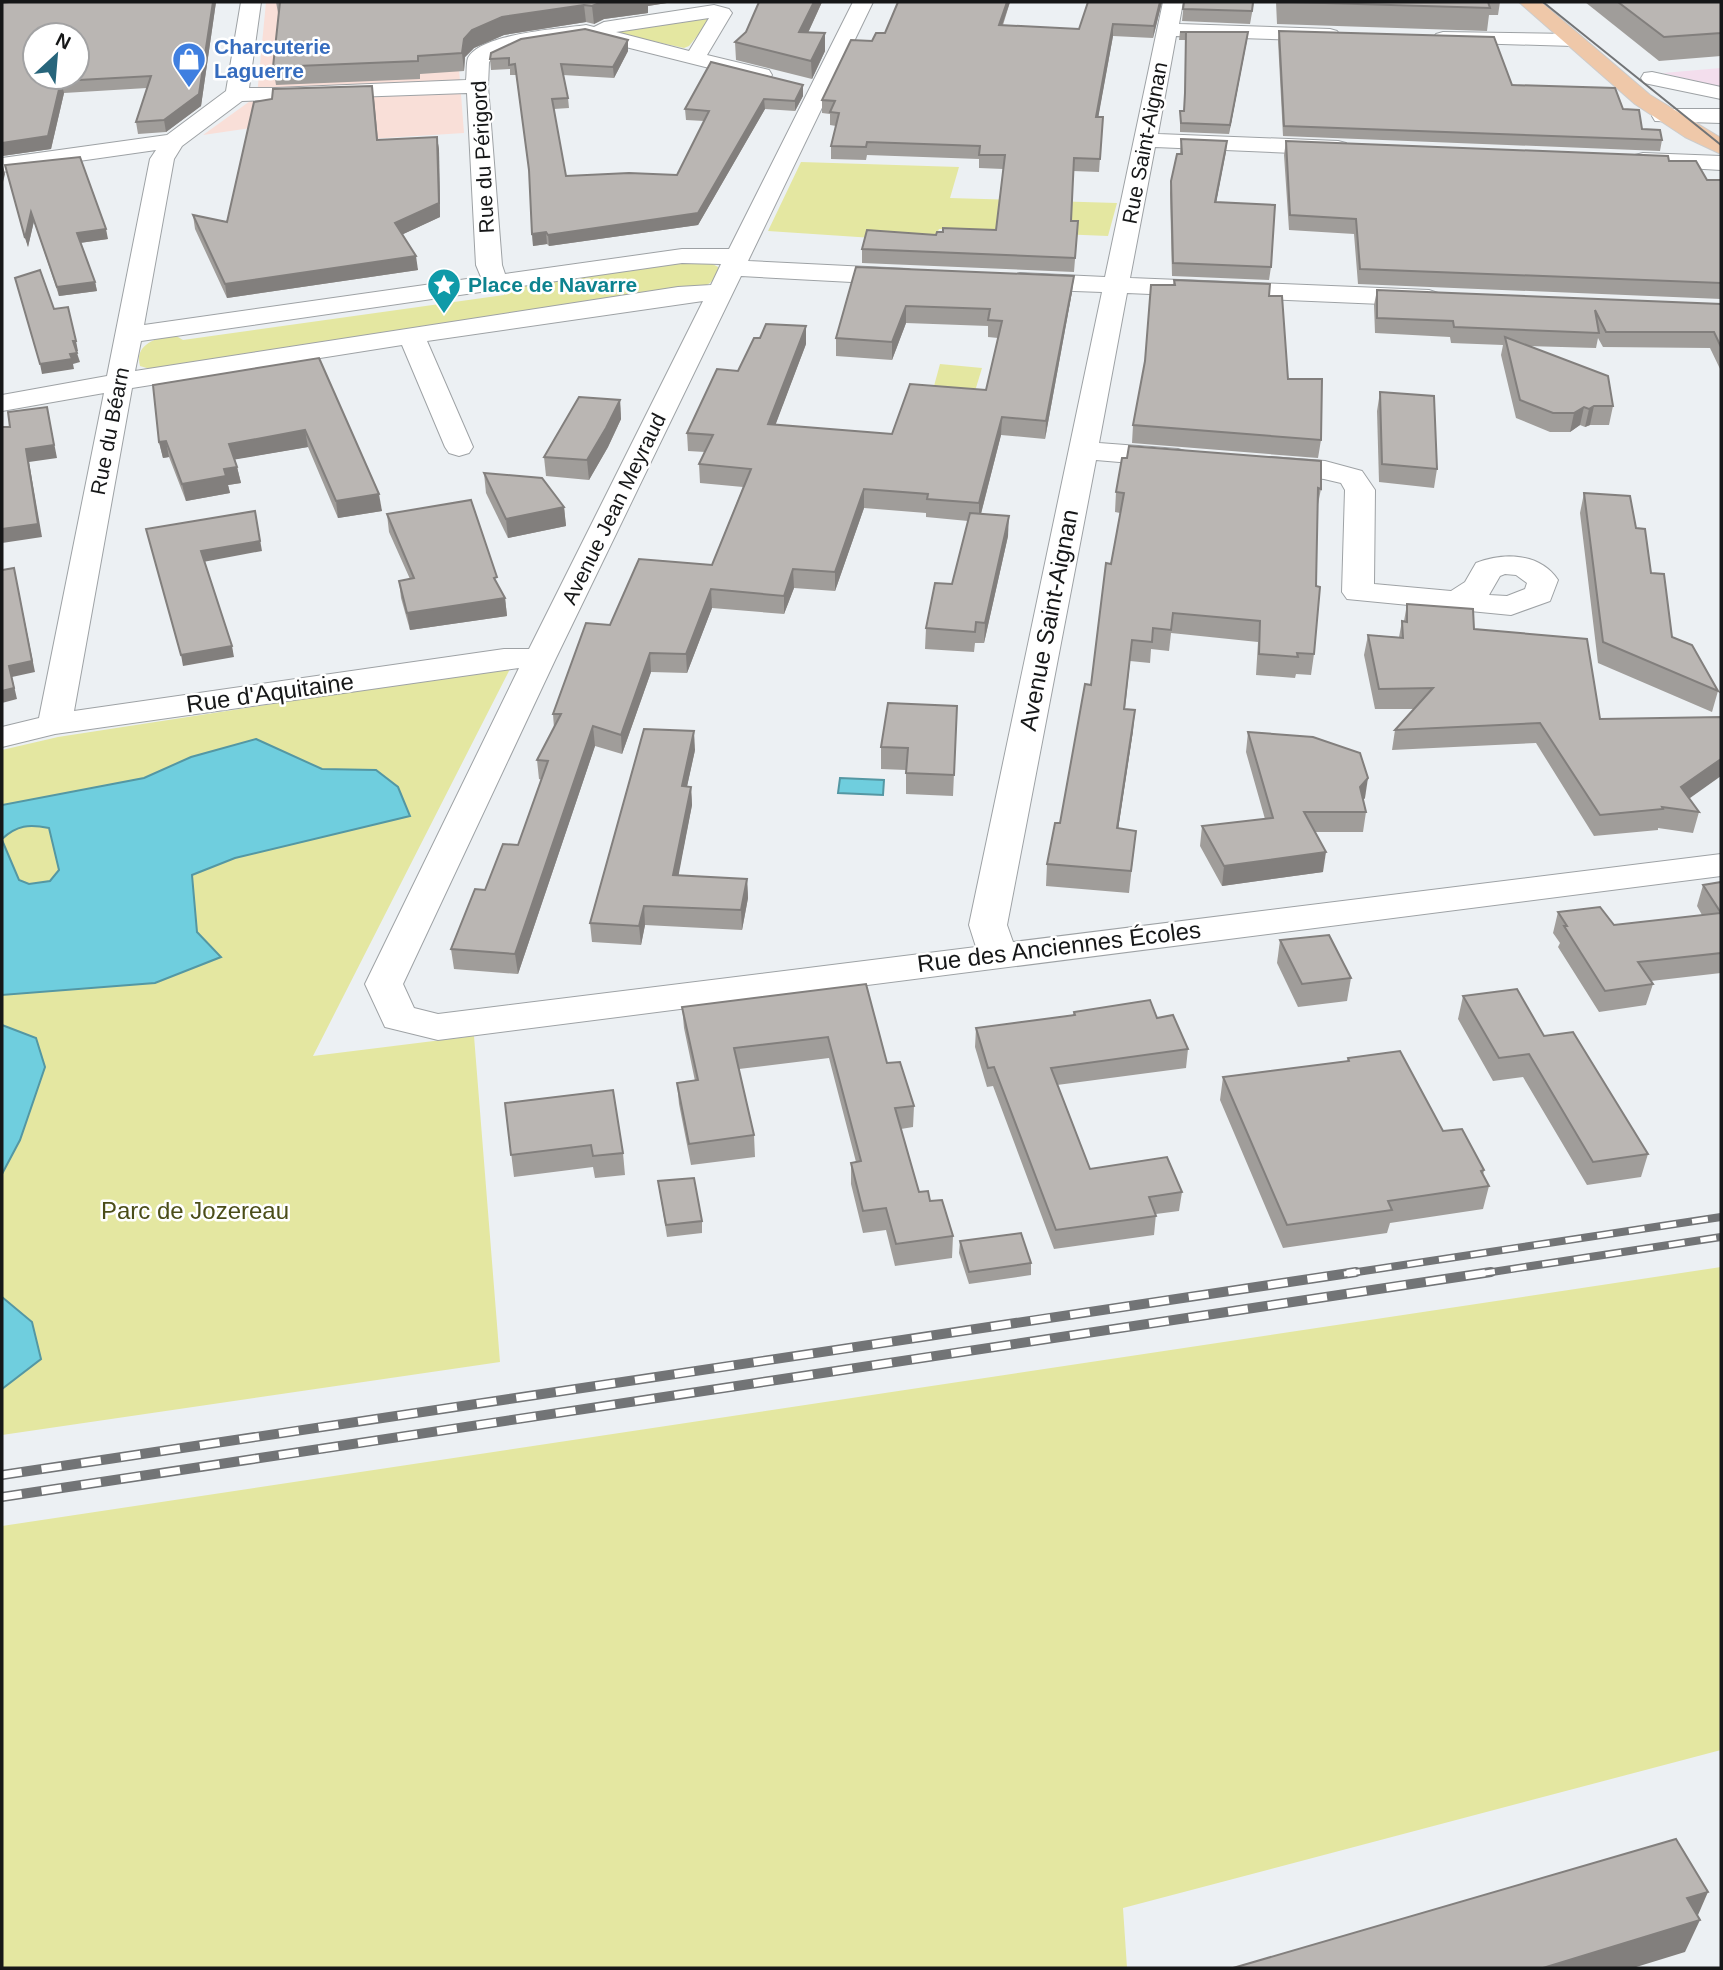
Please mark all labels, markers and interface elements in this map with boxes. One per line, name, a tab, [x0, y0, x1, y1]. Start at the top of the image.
north arrow	[21, 21, 91, 91]
text: N	[52, 29, 74, 54]
place label: Charcuterie Laguerre	[214, 35, 331, 82]
shop icon: Charcuterie Laguerre	[170, 40, 208, 89]
street label: Rue Saint-Aignan	[1118, 60, 1172, 226]
street label: Rue du Périgord	[467, 80, 498, 234]
place icon: Place de Navarre	[425, 266, 463, 315]
place label: Place de Navarre	[468, 273, 637, 296]
street label: Rue du Béarn	[86, 365, 133, 497]
street label: Avenue Jean Meyraud	[557, 409, 670, 608]
street label: Avenue Saint-Aignan	[1014, 507, 1083, 733]
street label: Rue d'Aquitaine	[185, 667, 355, 718]
street label: Rue des Anciennes Écoles	[916, 916, 1202, 977]
park label: Parc de Jozereau	[101, 1197, 289, 1224]

